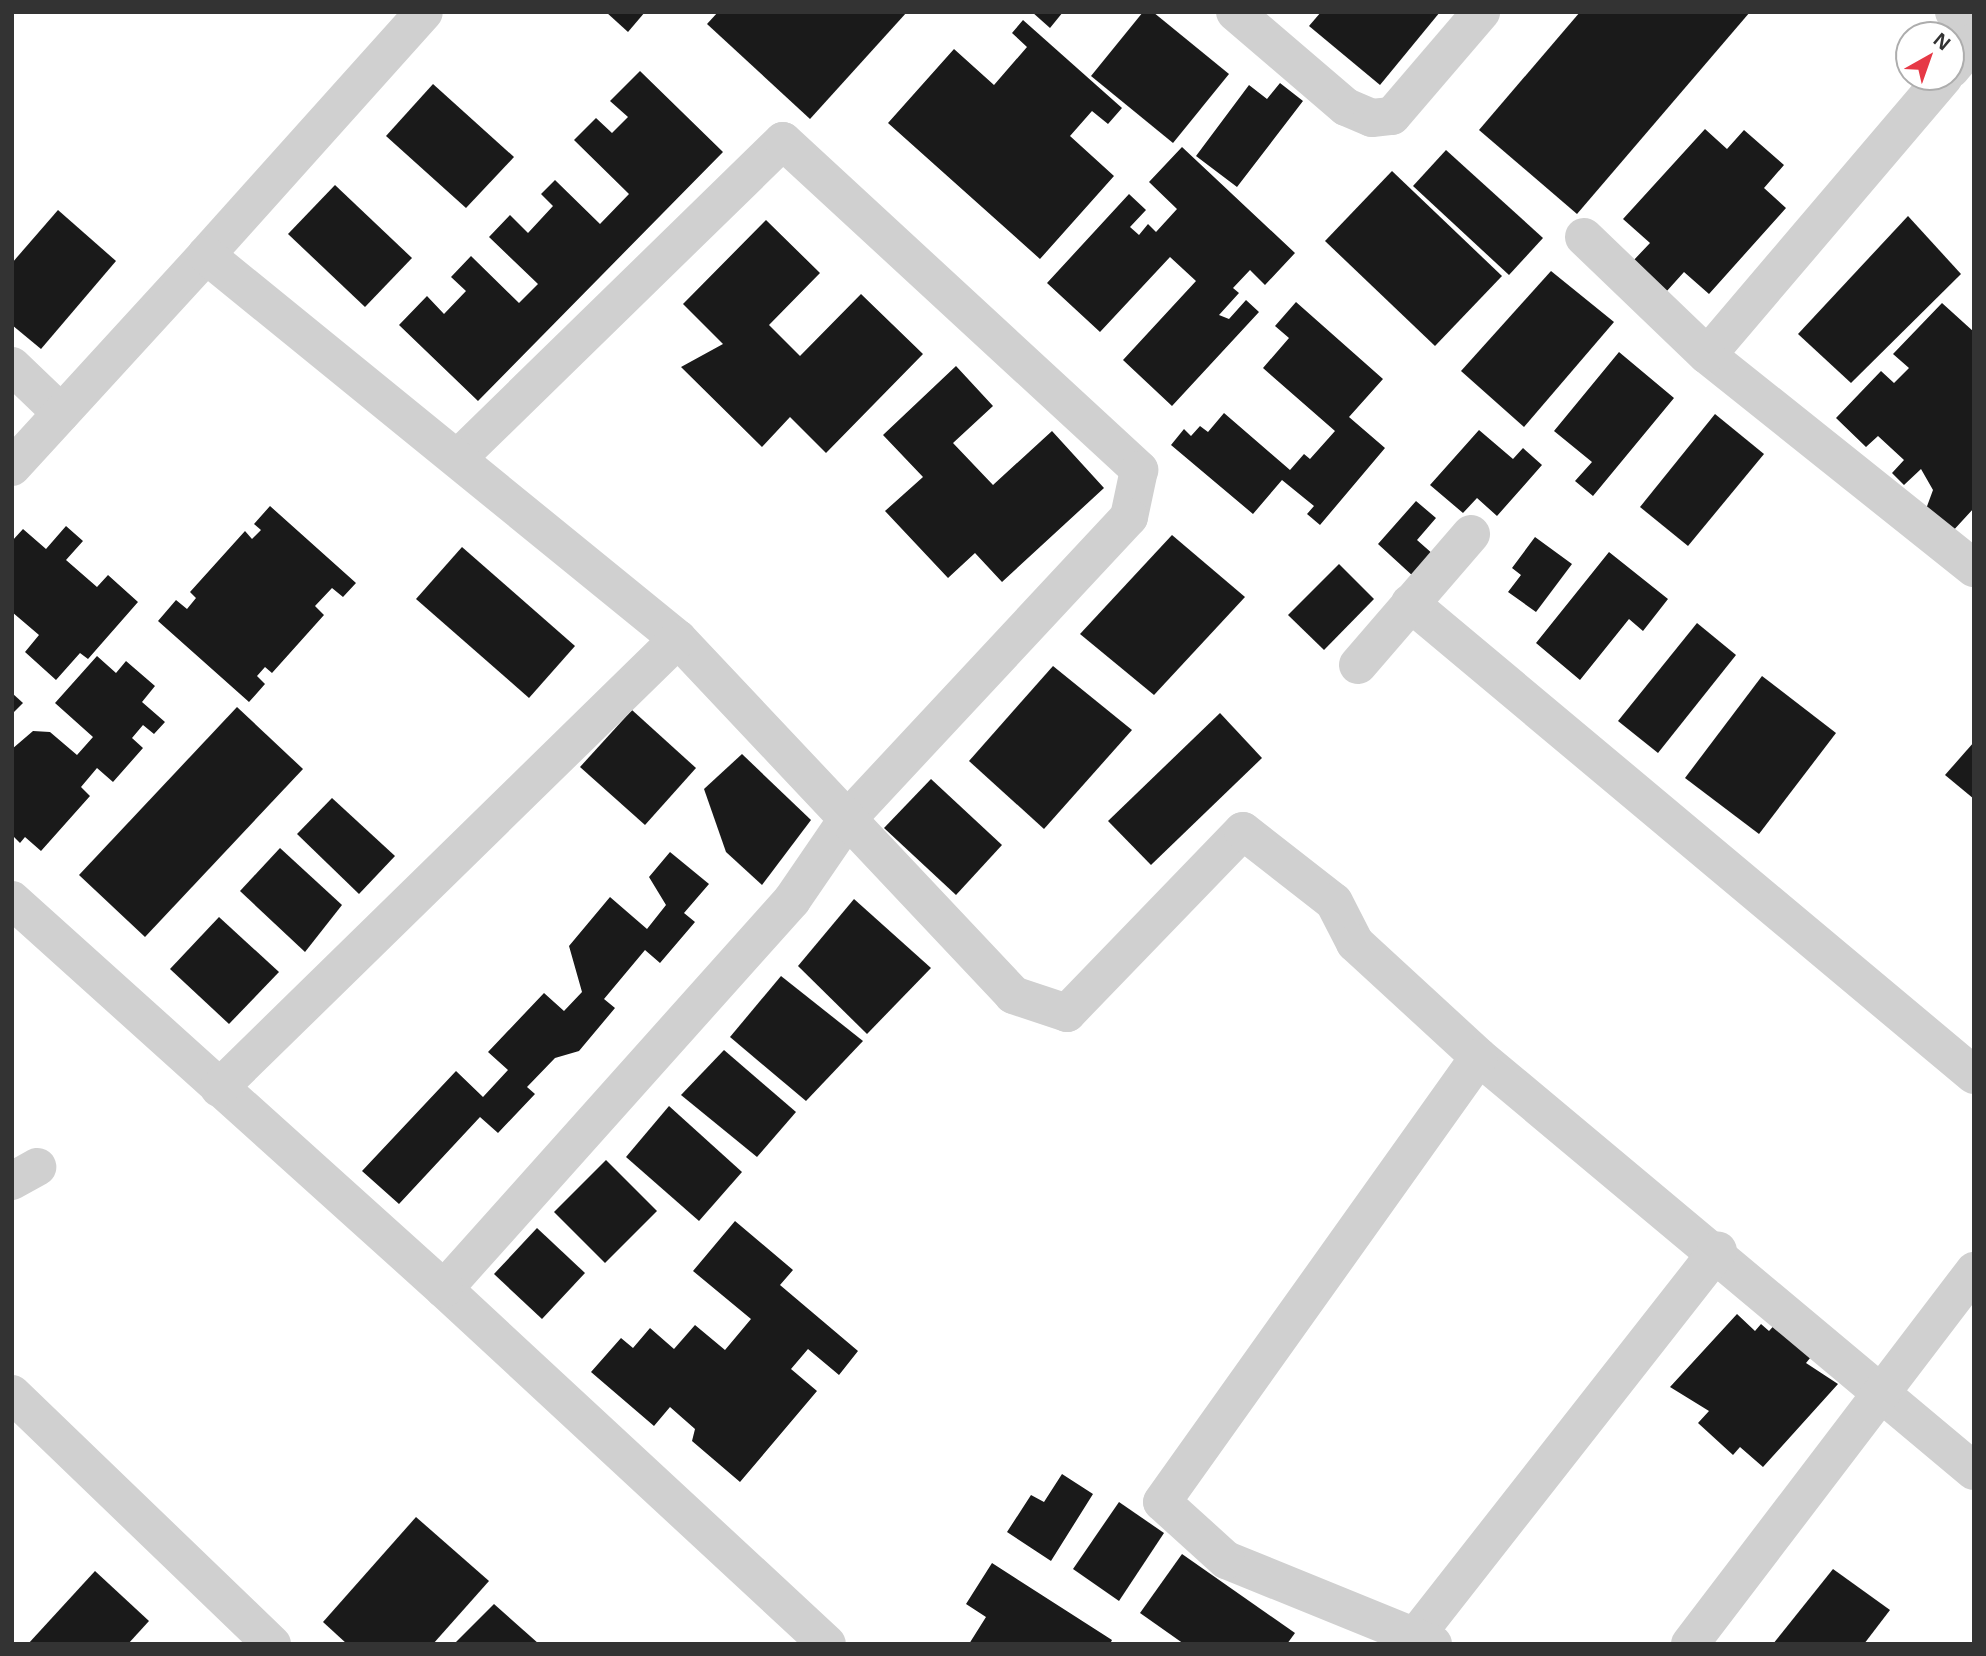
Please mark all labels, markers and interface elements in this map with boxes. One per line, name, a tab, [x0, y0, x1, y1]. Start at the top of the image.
north arrow	[1895, 21, 1965, 91]
text: N	[1928, 27, 1956, 56]

